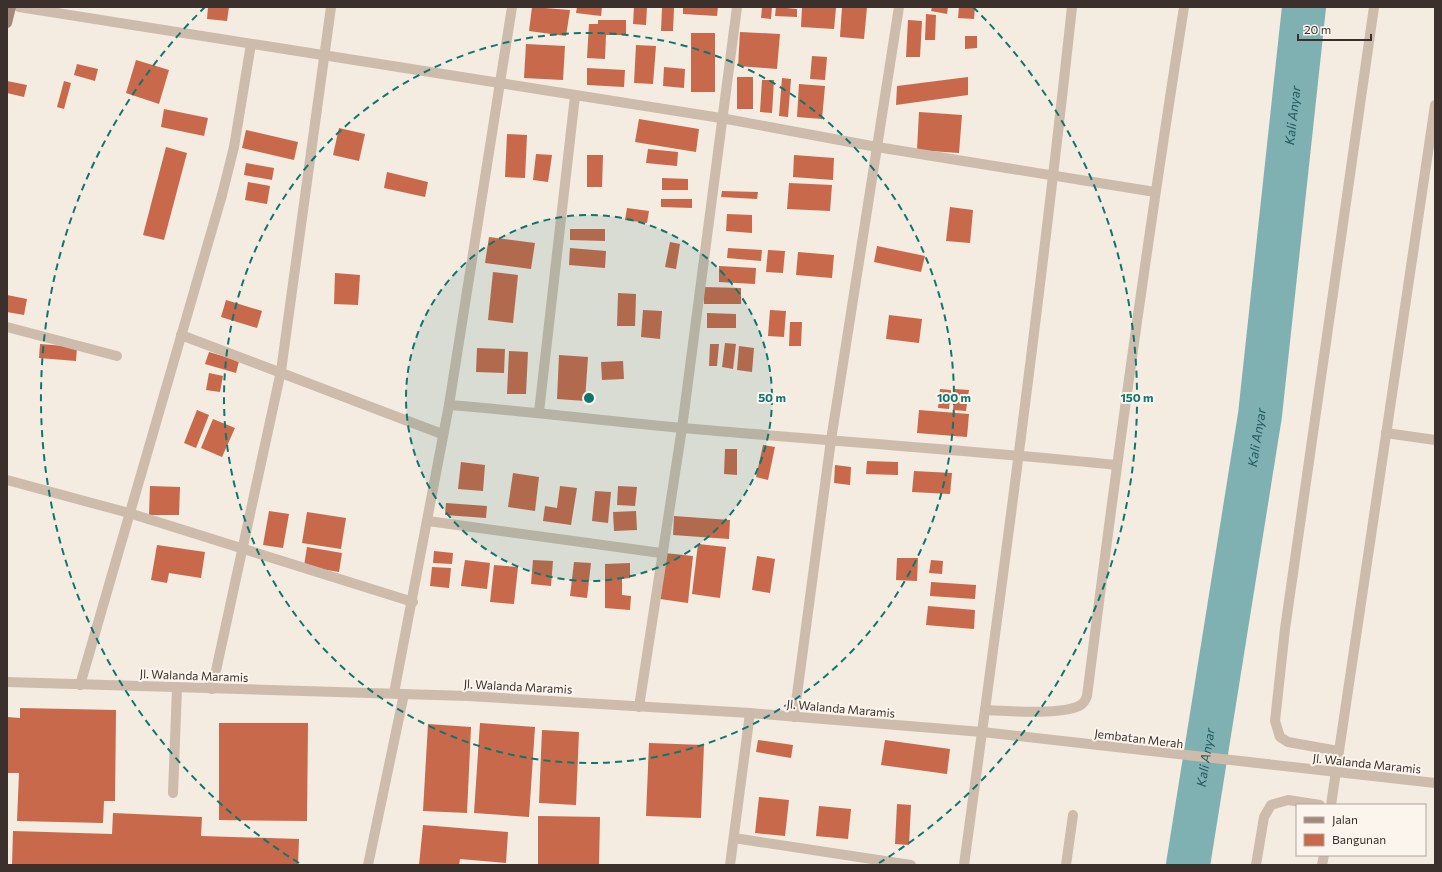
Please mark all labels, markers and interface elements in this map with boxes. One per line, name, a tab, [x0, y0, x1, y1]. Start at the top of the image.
scale bar	[1298, 16, 1371, 42]
text: 20 m	[1304, 22, 1331, 36]
water label: Kali Anyar	[1281, 84, 1304, 146]
text: 50 m	[758, 390, 786, 404]
text: 100 m	[937, 390, 971, 404]
text: 150 m	[1120, 390, 1154, 404]
centre of rings	[582, 391, 596, 405]
water label: Kali Anyar	[1244, 406, 1269, 468]
street label: Jl. Walanda Maramis	[139, 666, 249, 685]
street label: Jl. Walanda Maramis	[463, 676, 573, 697]
street label: Jl. Walanda Maramis	[786, 696, 896, 721]
street label: Jembatan Merah	[1094, 726, 1184, 751]
water label: Kali Anyar	[1193, 726, 1218, 788]
street label: Jl. Walanda Maramis	[1312, 750, 1422, 777]
legend	[1296, 804, 1426, 856]
text: Jalan	[1332, 812, 1358, 827]
text: Bangunan	[1332, 832, 1386, 846]

